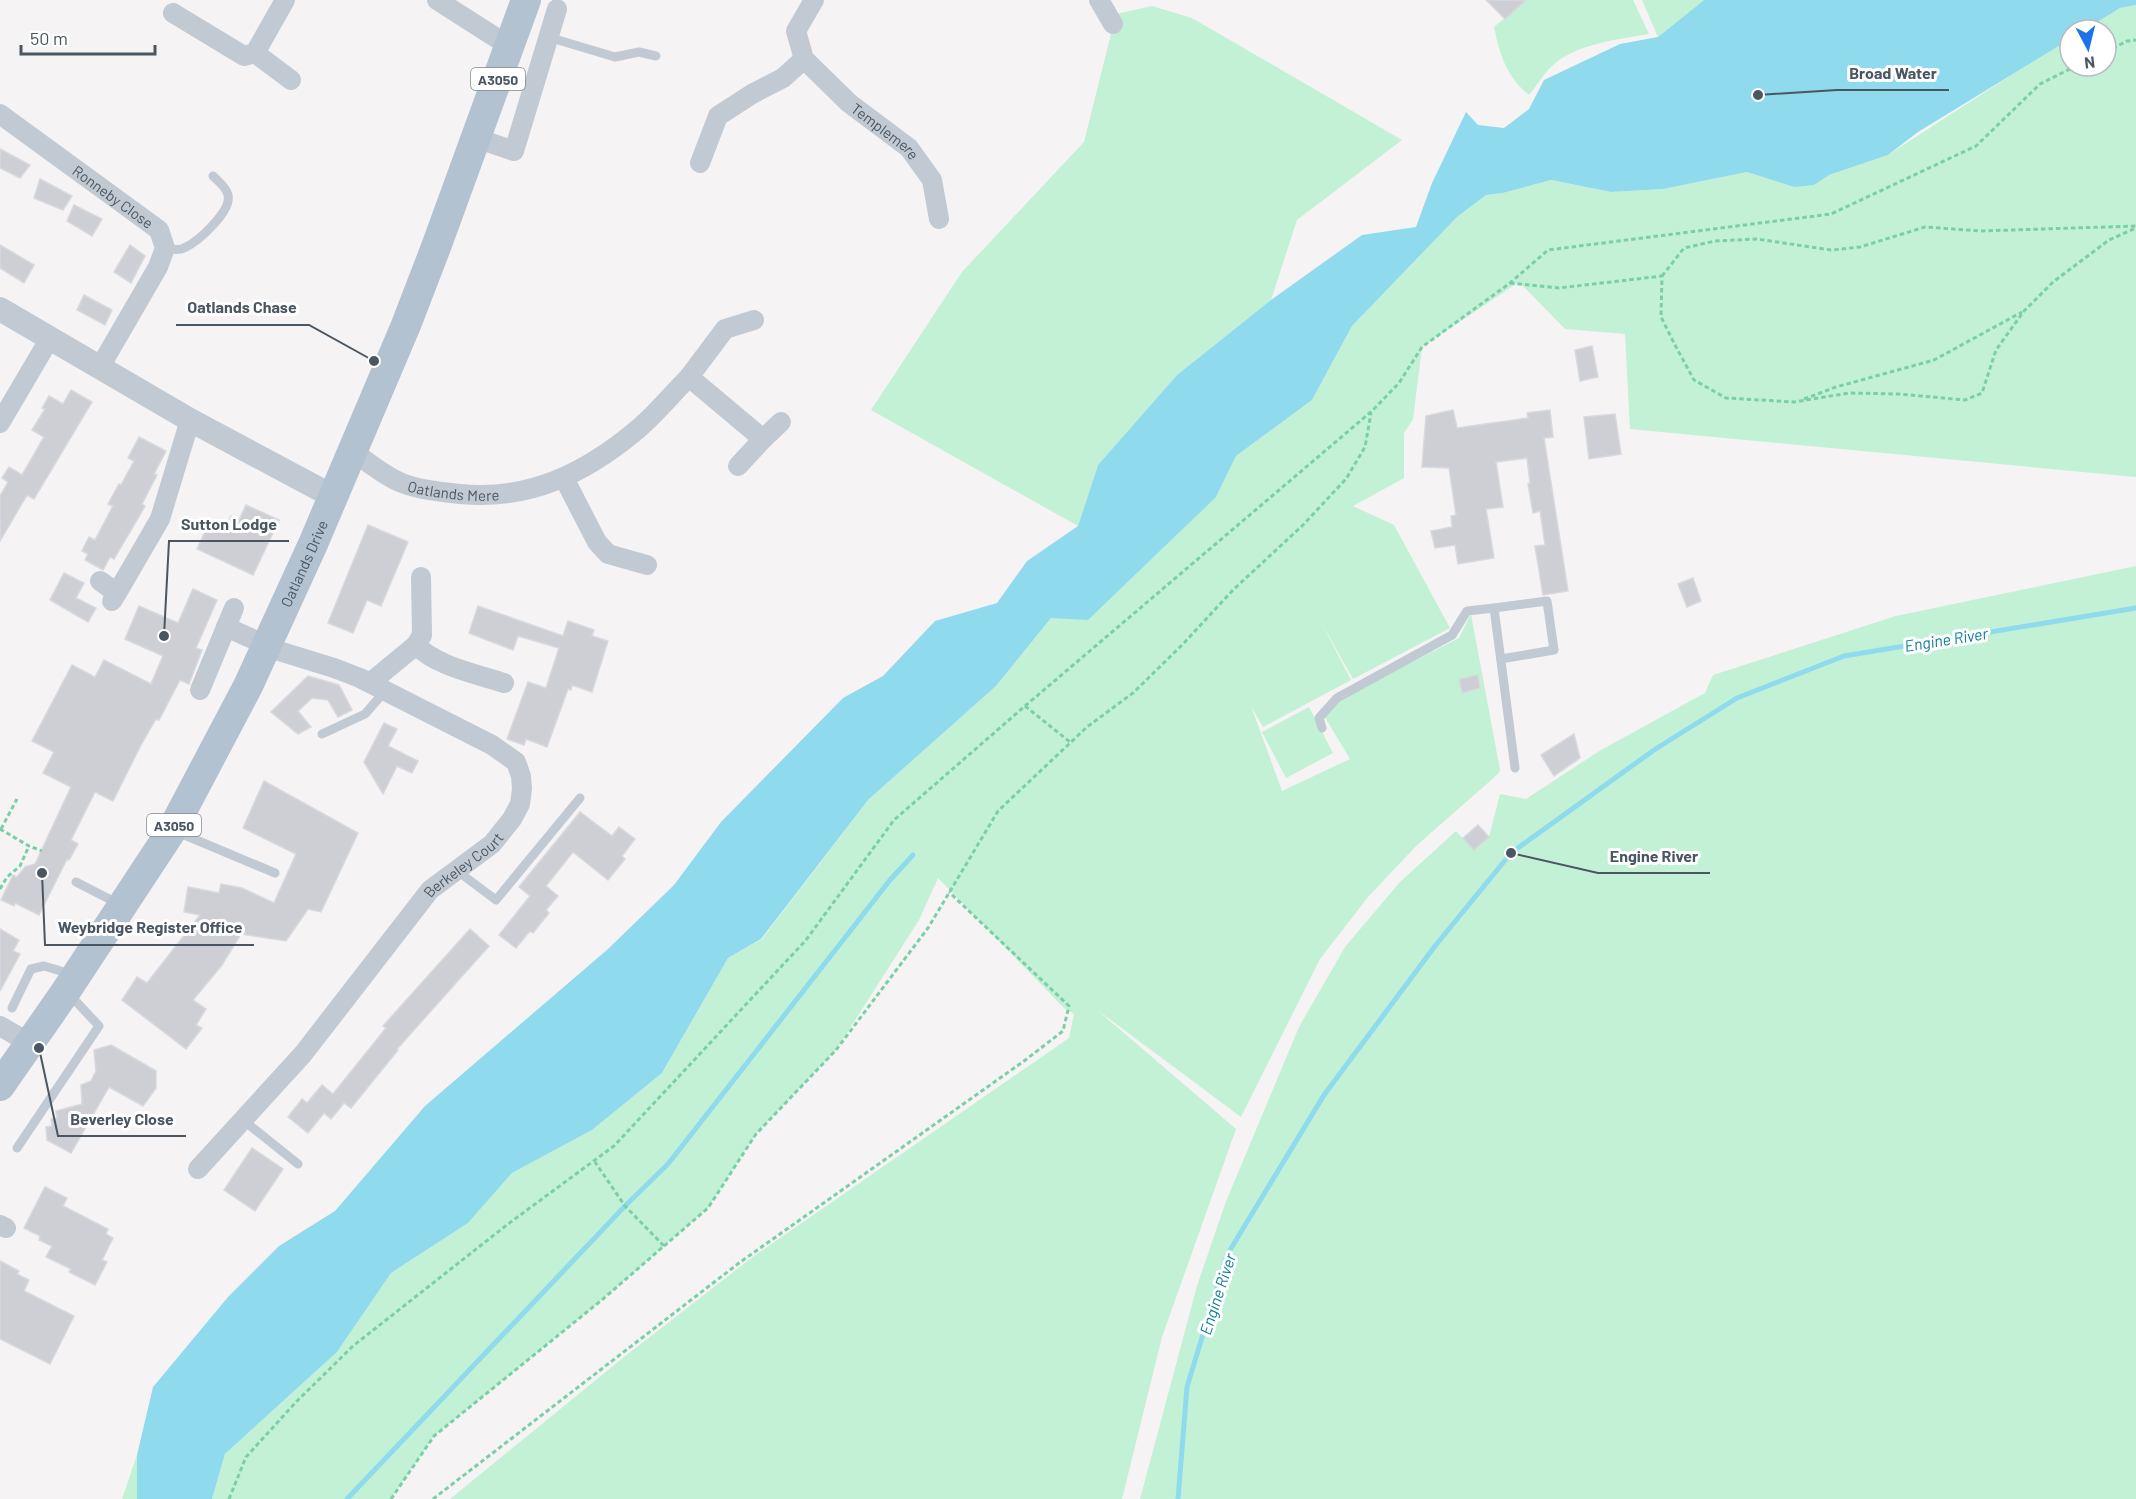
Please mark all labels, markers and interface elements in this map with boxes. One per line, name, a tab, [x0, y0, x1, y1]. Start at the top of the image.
scale bar	[21, 18, 154, 56]
north arrow	[2058, 18, 2118, 78]
text: 50 m	[30, 27, 68, 49]
text: N	[2083, 53, 2096, 73]
callout: Broad Water	[1837, 56, 1949, 90]
text: Broad Water	[1849, 63, 1937, 82]
road number: A3050	[471, 68, 525, 90]
street label: Templemere	[848, 99, 923, 163]
street label: Ronneby Close	[69, 161, 157, 232]
callout: Oatlands Chase	[176, 291, 309, 325]
text: Oatlands Chase	[187, 297, 297, 316]
street label: Oatlands Mere	[406, 477, 500, 504]
callout: Sutton Lodge	[169, 507, 289, 541]
text: Sutton Lodge	[181, 514, 277, 533]
street label: Oatlands Drive	[276, 517, 331, 610]
water label: Engine River	[1903, 623, 1990, 655]
road number: A3050	[147, 814, 201, 836]
street label: Berkeley Court	[419, 829, 507, 900]
callout: Engine River	[1598, 839, 1710, 873]
text: Engine River	[1610, 846, 1698, 865]
callout: Weybridge Register Office	[45, 911, 254, 945]
text: Weybridge Register Office	[58, 917, 243, 936]
callout: Beverley Close	[58, 1102, 186, 1136]
text: Beverley Close	[70, 1109, 174, 1128]
water label: Engine River	[1195, 1250, 1239, 1337]

